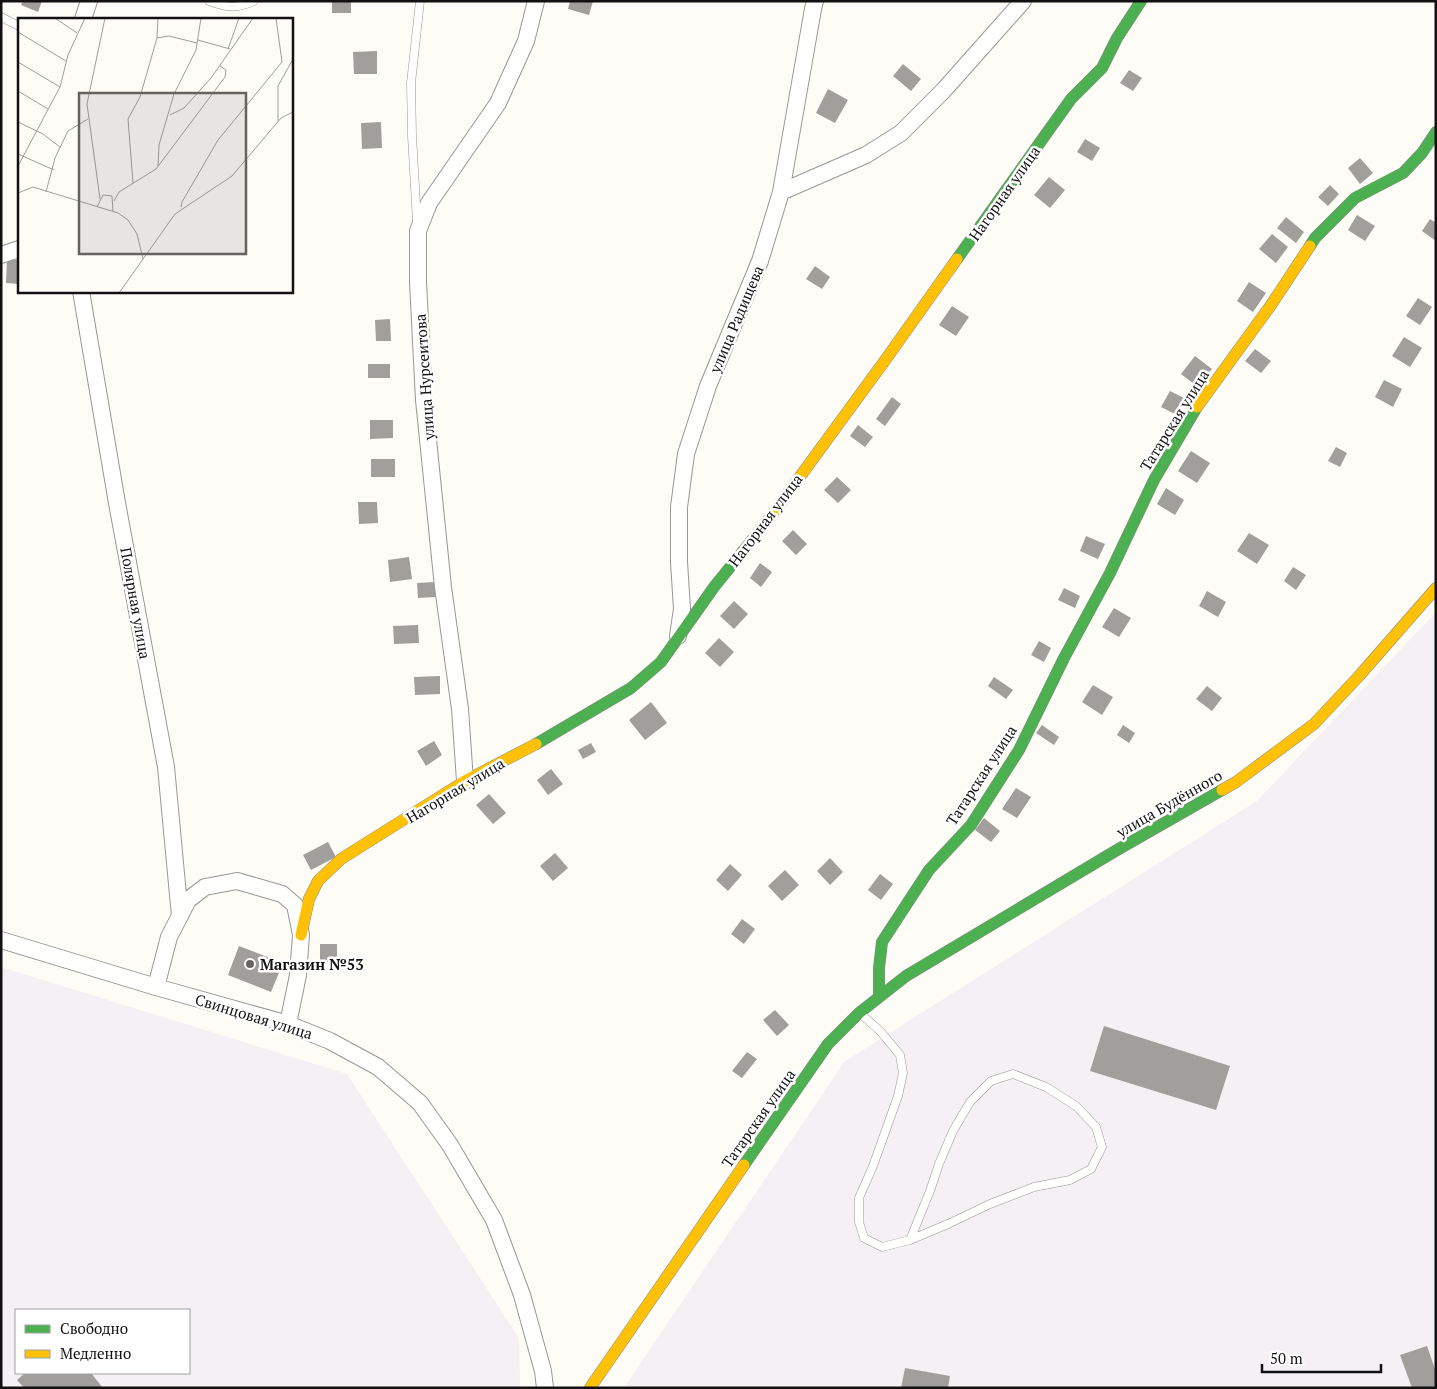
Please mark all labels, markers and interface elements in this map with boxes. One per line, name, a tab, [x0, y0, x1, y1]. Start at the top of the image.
inset map	[18, 18, 292, 292]
street label: Нагорная улица	[964, 141, 1044, 244]
street label: улица Радищева	[704, 262, 768, 377]
street label: улица Нурсеитова	[410, 313, 438, 442]
street label: Татарская улица	[1135, 365, 1213, 474]
street label: Нагорная улица	[723, 469, 807, 571]
street label: Полярная улица	[116, 546, 156, 661]
street label: Татарская улица	[941, 721, 1021, 829]
street label: Нагорная улица	[402, 753, 508, 827]
street label: улица Будённого	[1112, 765, 1225, 842]
place label: Магазин №53	[260, 954, 364, 974]
marker: Магазин №53	[244, 958, 256, 970]
street label: Свинцовая улица	[193, 989, 316, 1044]
street label: Татарская улица	[717, 1065, 800, 1171]
legend	[15, 1309, 190, 1374]
text: Свободно	[60, 1318, 128, 1338]
scale bar	[1262, 1342, 1381, 1374]
text: Медленно	[60, 1343, 131, 1363]
text: 50 m	[1270, 1348, 1303, 1368]

